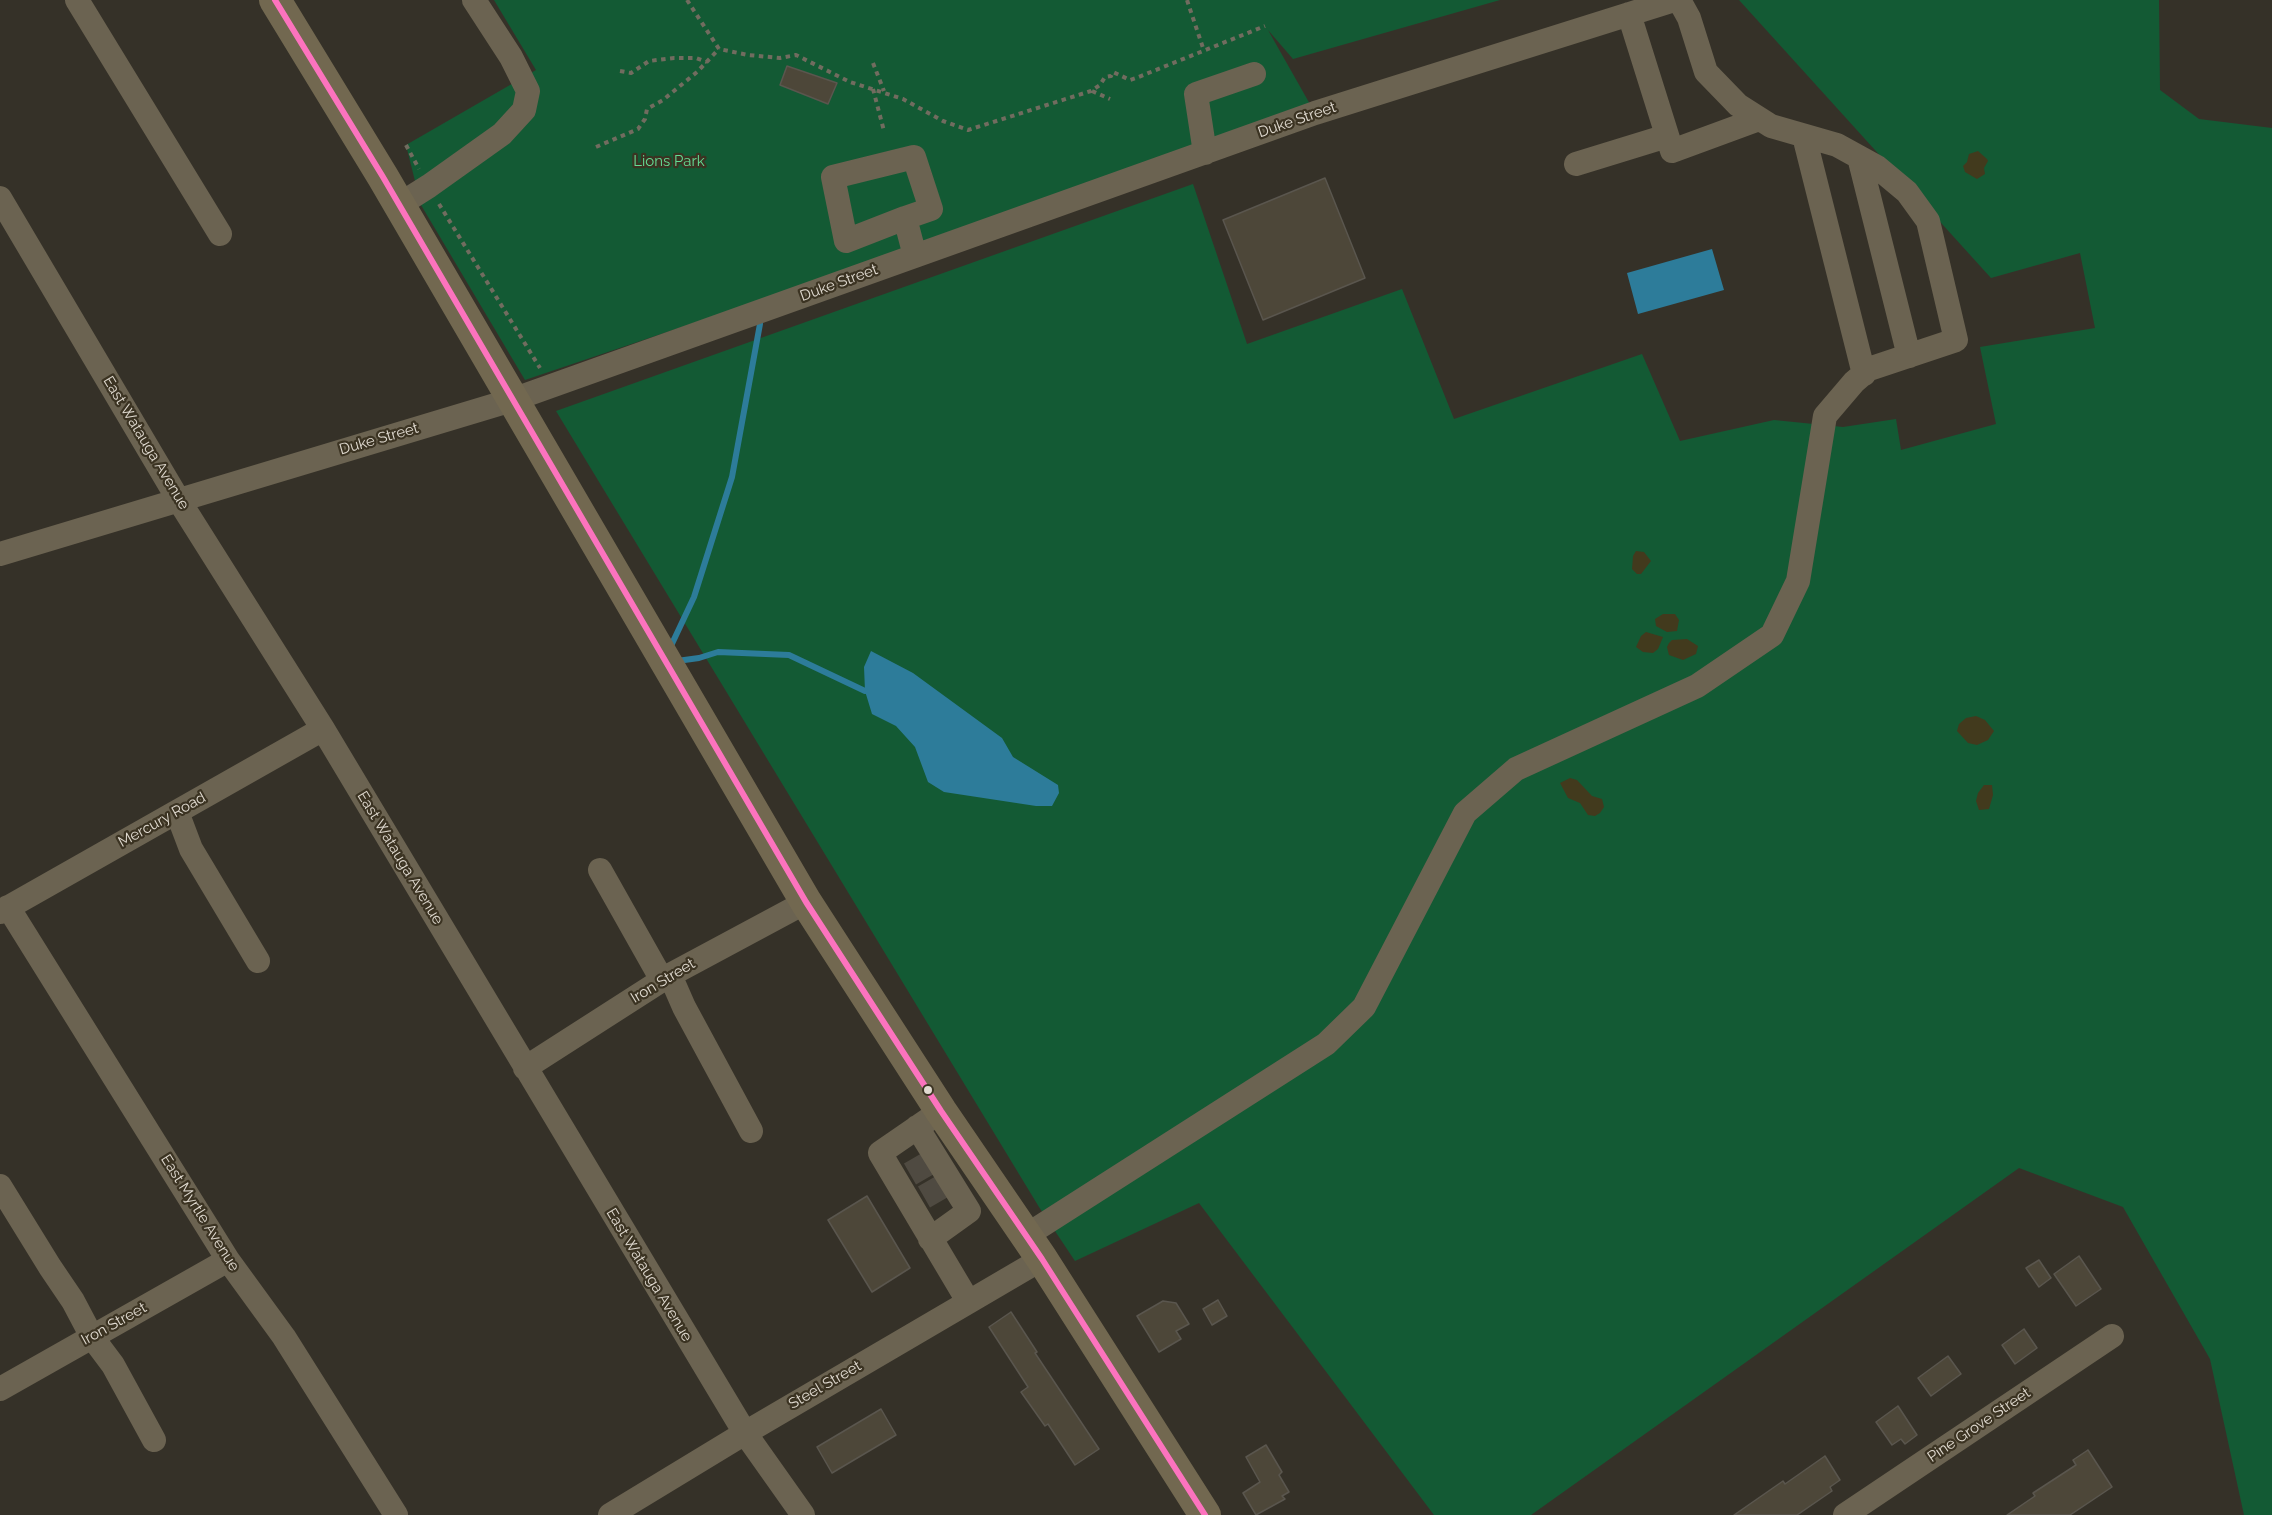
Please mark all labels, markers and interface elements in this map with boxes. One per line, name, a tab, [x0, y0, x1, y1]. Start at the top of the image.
street label: Duke Street	[1256, 98, 1338, 142]
park label: Lions Park	[633, 152, 705, 170]
street label: Duke Street	[798, 261, 880, 305]
street label: East Watauga Avenue	[99, 373, 193, 513]
street label: Duke Street	[337, 419, 421, 459]
street label: East Watauga Avenue	[353, 788, 447, 928]
street label: Mercury Road	[115, 789, 209, 851]
street label: Iron Street	[628, 955, 698, 1007]
unlabelled marker	[922, 1084, 934, 1096]
street label: East Myrtle Avenue	[157, 1151, 243, 1275]
street label: East Watauga Avenue	[602, 1205, 696, 1345]
street label: Iron Street	[78, 1299, 150, 1349]
street label: Steel Street	[785, 1357, 865, 1413]
street label: Pine Grove Street	[1924, 1384, 2034, 1466]

